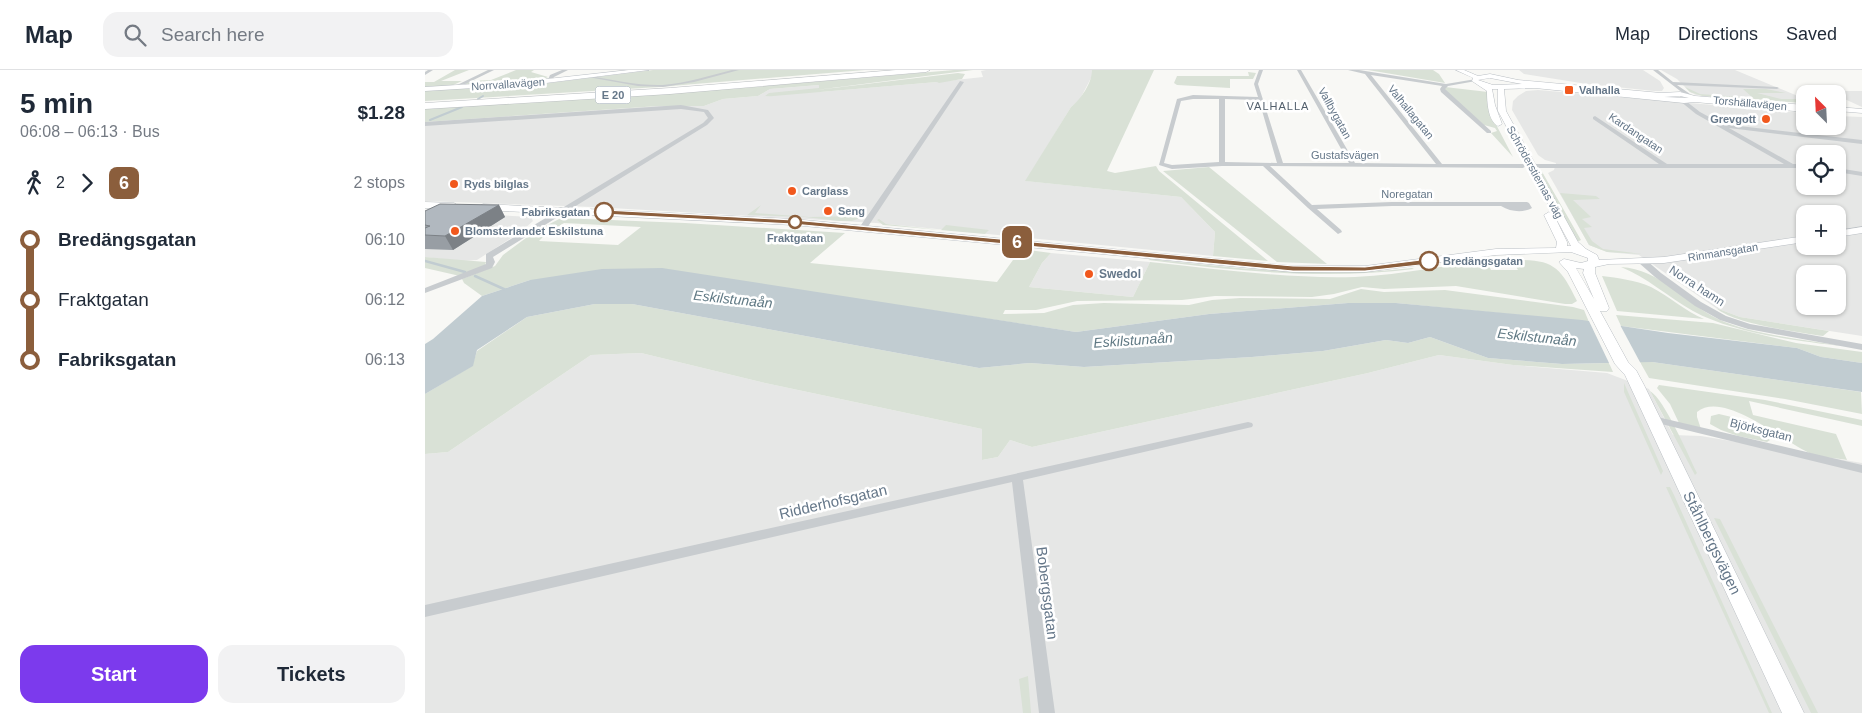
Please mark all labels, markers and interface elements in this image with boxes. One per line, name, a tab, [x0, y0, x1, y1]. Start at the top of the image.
search box	[103, 12, 453, 57]
text: Map	[25, 21, 73, 48]
icon: search	[121, 21, 149, 49]
text: Search here	[161, 24, 265, 45]
text: Map	[1615, 24, 1650, 44]
text: Directions	[1678, 24, 1758, 44]
text: Saved	[1786, 24, 1837, 44]
street label: Norrvallavägen	[471, 75, 545, 93]
street label: Valhallagatan	[1386, 83, 1436, 141]
marker: Valhalla	[1563, 84, 1575, 96]
place label: Valhalla	[1579, 84, 1621, 96]
street label: Vallbygatan	[1316, 85, 1354, 141]
north arrow	[1796, 85, 1846, 135]
map controls	[1796, 85, 1846, 315]
road number: E 20	[595, 86, 631, 104]
text: 5 min	[20, 88, 93, 119]
street label: Torshällavägen	[1713, 94, 1787, 112]
district label: VALHALLA	[1247, 100, 1309, 112]
text: $1.28	[357, 102, 405, 123]
street label: Kardangatan	[1607, 110, 1665, 156]
place label: Grevgott	[1710, 113, 1756, 125]
marker: Grevgott	[1760, 113, 1772, 125]
text: 06:08 – 06:13 · Bus	[20, 123, 160, 140]
street label: Schröderstiernas väg	[1505, 124, 1565, 220]
button: locate	[1796, 145, 1846, 195]
street label: Gustafsvägen	[1311, 149, 1379, 161]
icon: walk	[20, 169, 48, 197]
icon: forward	[73, 169, 101, 197]
text: 6	[119, 173, 129, 193]
text: 2	[56, 174, 65, 191]
text: 2 stops	[353, 174, 405, 191]
marker: Ryds bilglas	[448, 178, 460, 190]
place label: Ryds bilglas	[464, 178, 529, 190]
marker: Carglass	[786, 185, 798, 197]
place label: Carglass	[802, 185, 848, 197]
street label: Noregatan	[1381, 188, 1433, 200]
marker: Fabriksgatan	[594, 202, 614, 222]
marker: Seng	[822, 205, 834, 217]
place label: Seng	[838, 205, 865, 217]
button: +	[1796, 205, 1846, 255]
place label: Fabriksgatan	[522, 206, 590, 218]
marker: Fraktgatan	[788, 215, 802, 229]
marker: Blomsterlandet Eskilstuna	[449, 225, 461, 237]
place label: Blomsterlandet Eskilstuna	[465, 225, 604, 237]
line badge: 6	[1001, 226, 1033, 258]
text: Bredängsgatan	[58, 229, 196, 250]
text: 06:10	[365, 231, 405, 248]
place label: Fraktgatan	[767, 232, 823, 244]
text: 6	[1012, 232, 1022, 252]
street label: Rinmansgatan	[1687, 241, 1759, 263]
marker: Bredängsgatan	[1419, 251, 1439, 271]
place label: Bredängsgatan	[1443, 255, 1523, 267]
street label: Norra hamn	[1667, 263, 1727, 309]
button: −	[1796, 265, 1846, 315]
place label: Swedol	[1099, 267, 1141, 281]
marker: Swedol	[1083, 268, 1095, 280]
water label: Eskilstunaån	[693, 287, 774, 311]
text: Fraktgatan	[58, 289, 149, 310]
text: 06:12	[365, 291, 405, 308]
water label: Eskilstunaån	[1497, 325, 1578, 349]
water label: Eskilstunaån	[1093, 329, 1173, 351]
text: Fabriksgatan	[58, 349, 176, 370]
text: 06:13	[365, 351, 405, 368]
street label: Björksgatan	[1729, 416, 1793, 444]
street label: Ridderhofsgatan	[777, 481, 888, 522]
street label: Ståhlbergsvägen	[1680, 488, 1745, 597]
street label: Bobergsgatan	[1033, 546, 1062, 640]
button: Start	[20, 645, 208, 703]
button: Tickets	[218, 645, 405, 703]

